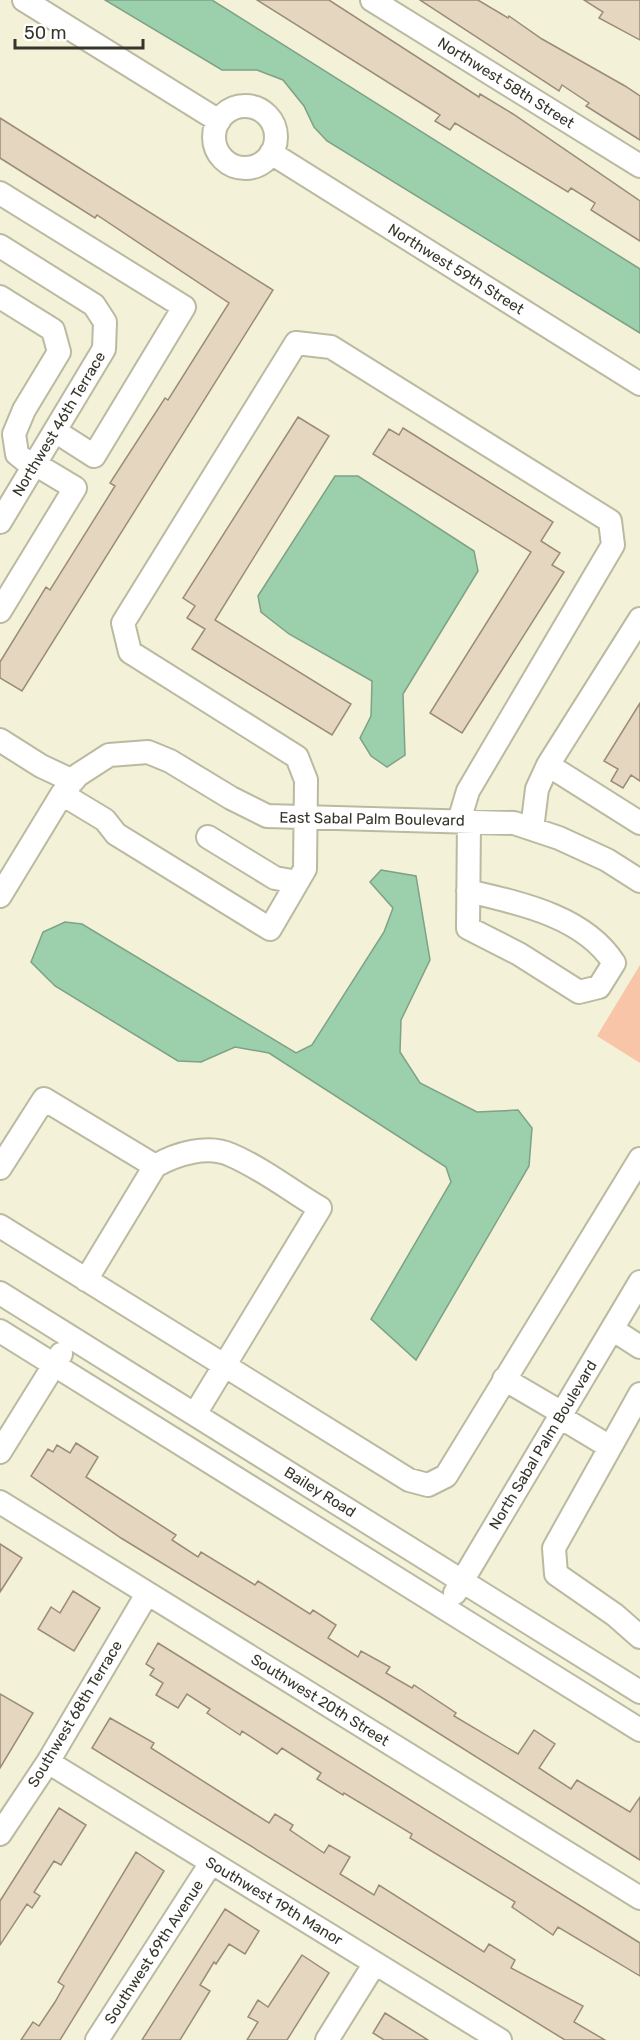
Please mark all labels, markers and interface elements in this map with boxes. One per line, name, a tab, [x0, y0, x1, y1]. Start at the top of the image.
scale bar	[15, 12, 142, 50]
text: 50 m	[24, 22, 67, 44]
street label: Northwest 58th Street	[434, 34, 578, 132]
street label: Northwest 59th Street	[385, 220, 527, 318]
street label: Northwest 46th Terrace	[9, 348, 109, 500]
street label: East Sabal Palm Boulevard	[279, 808, 465, 830]
street label: North Sabal Palm Boulevard	[485, 1357, 601, 1533]
street label: Bailey Road	[281, 1463, 359, 1521]
street label: Southwest 68th Terrace	[24, 1637, 126, 1791]
street label: Southwest 20th Street	[248, 1650, 393, 1750]
street label: Southwest 19th Manor	[202, 1853, 346, 1949]
street label: Southwest 69th Avenue	[101, 1877, 207, 2027]

